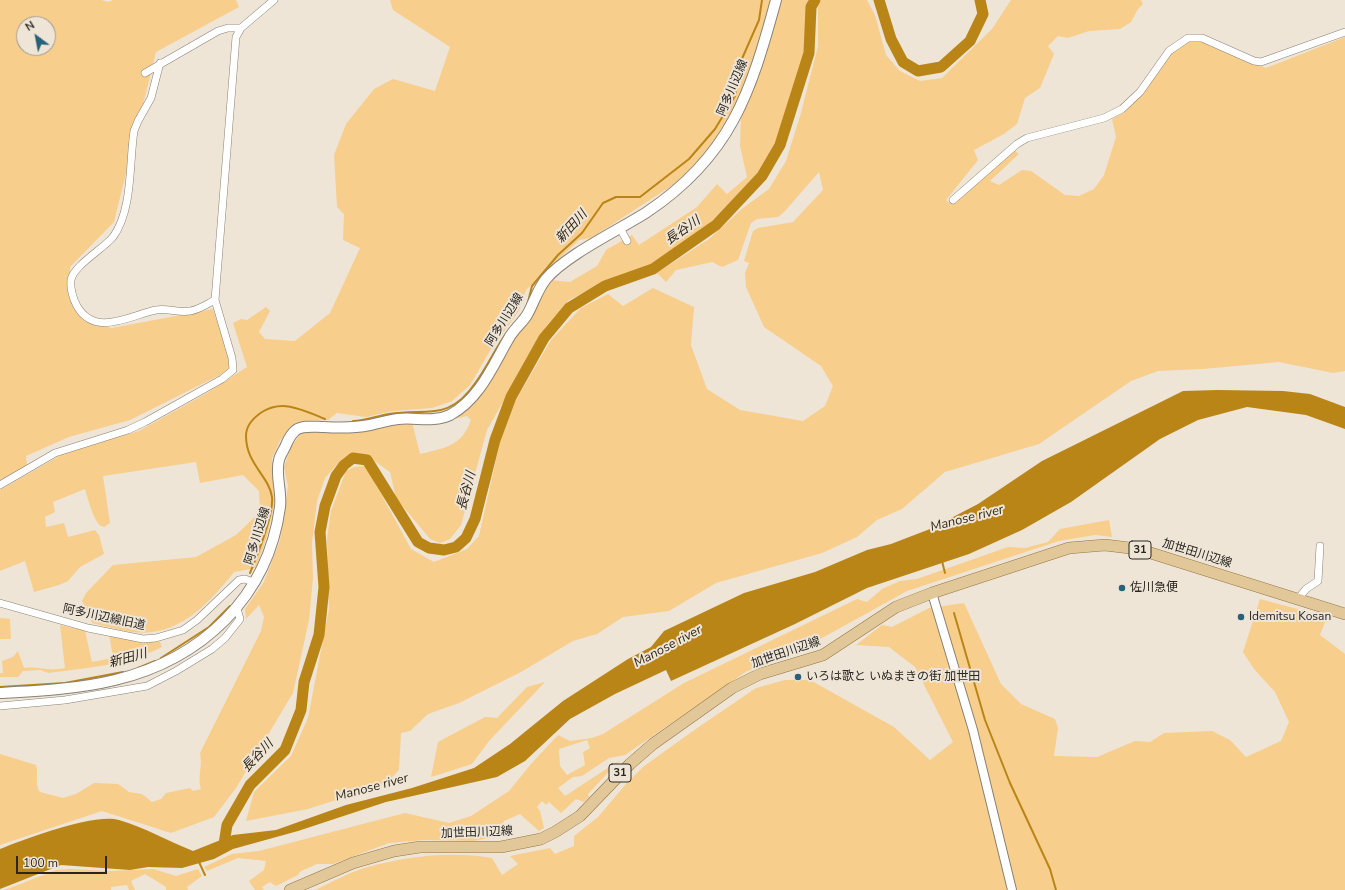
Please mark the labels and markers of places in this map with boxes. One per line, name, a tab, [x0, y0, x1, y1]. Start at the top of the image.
place label: 佐川急便	[1130, 581, 1178, 595]
marker: 佐川急便	[1117, 583, 1127, 593]
place label: Idemitsu Kosan	[1249, 610, 1331, 624]
marker: Idemitsu Kosan	[1236, 612, 1246, 622]
place label: いろは歌と いぬまきの街 加世田	[806, 670, 980, 684]
marker: いろは歌と いぬまきの街 加世田	[793, 672, 803, 682]

